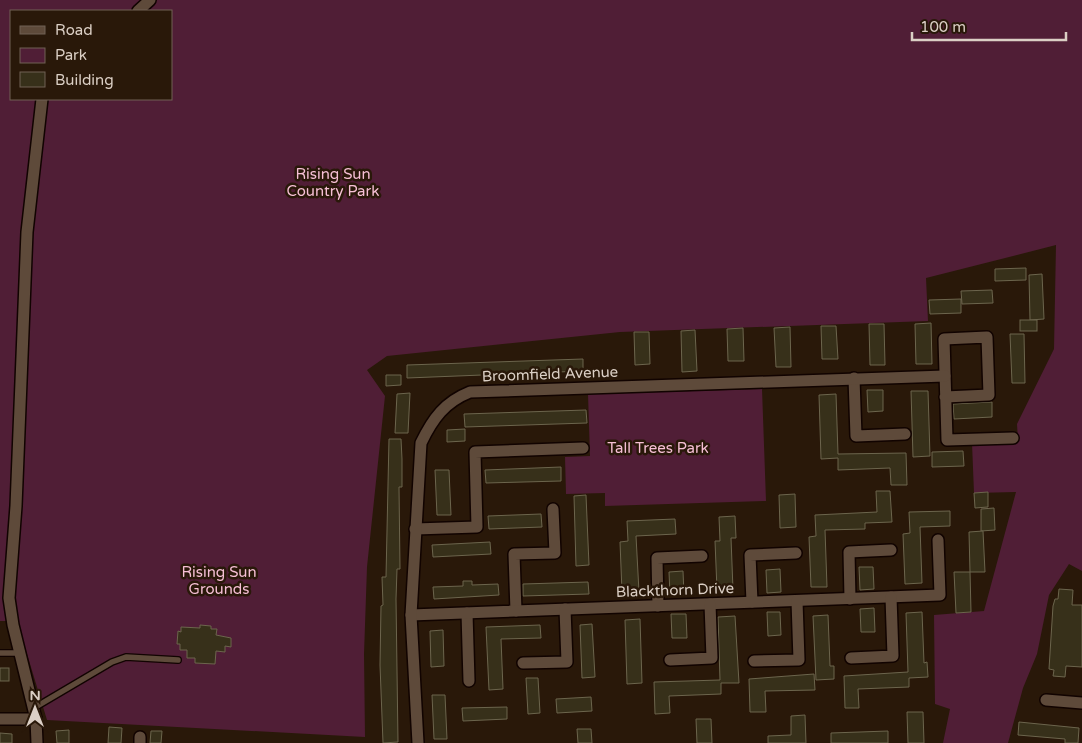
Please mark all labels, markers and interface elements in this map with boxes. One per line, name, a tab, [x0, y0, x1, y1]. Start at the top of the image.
legend	[10, 10, 172, 100]
scale bar	[912, 10, 1066, 42]
text: 100 m	[920, 18, 966, 36]
text: Road	[55, 21, 93, 39]
text: Park	[55, 46, 87, 64]
text: Building	[55, 71, 114, 89]
park label: Rising Sun Country Park	[287, 165, 379, 200]
street label: Broomfield Avenue	[481, 363, 619, 385]
park label: Tall Trees Park	[607, 439, 709, 457]
park label: Rising Sun Grounds	[181, 563, 257, 598]
street label: Blackthorn Drive	[616, 579, 734, 601]
north arrow	[10, 683, 60, 733]
text: N	[29, 687, 41, 704]

